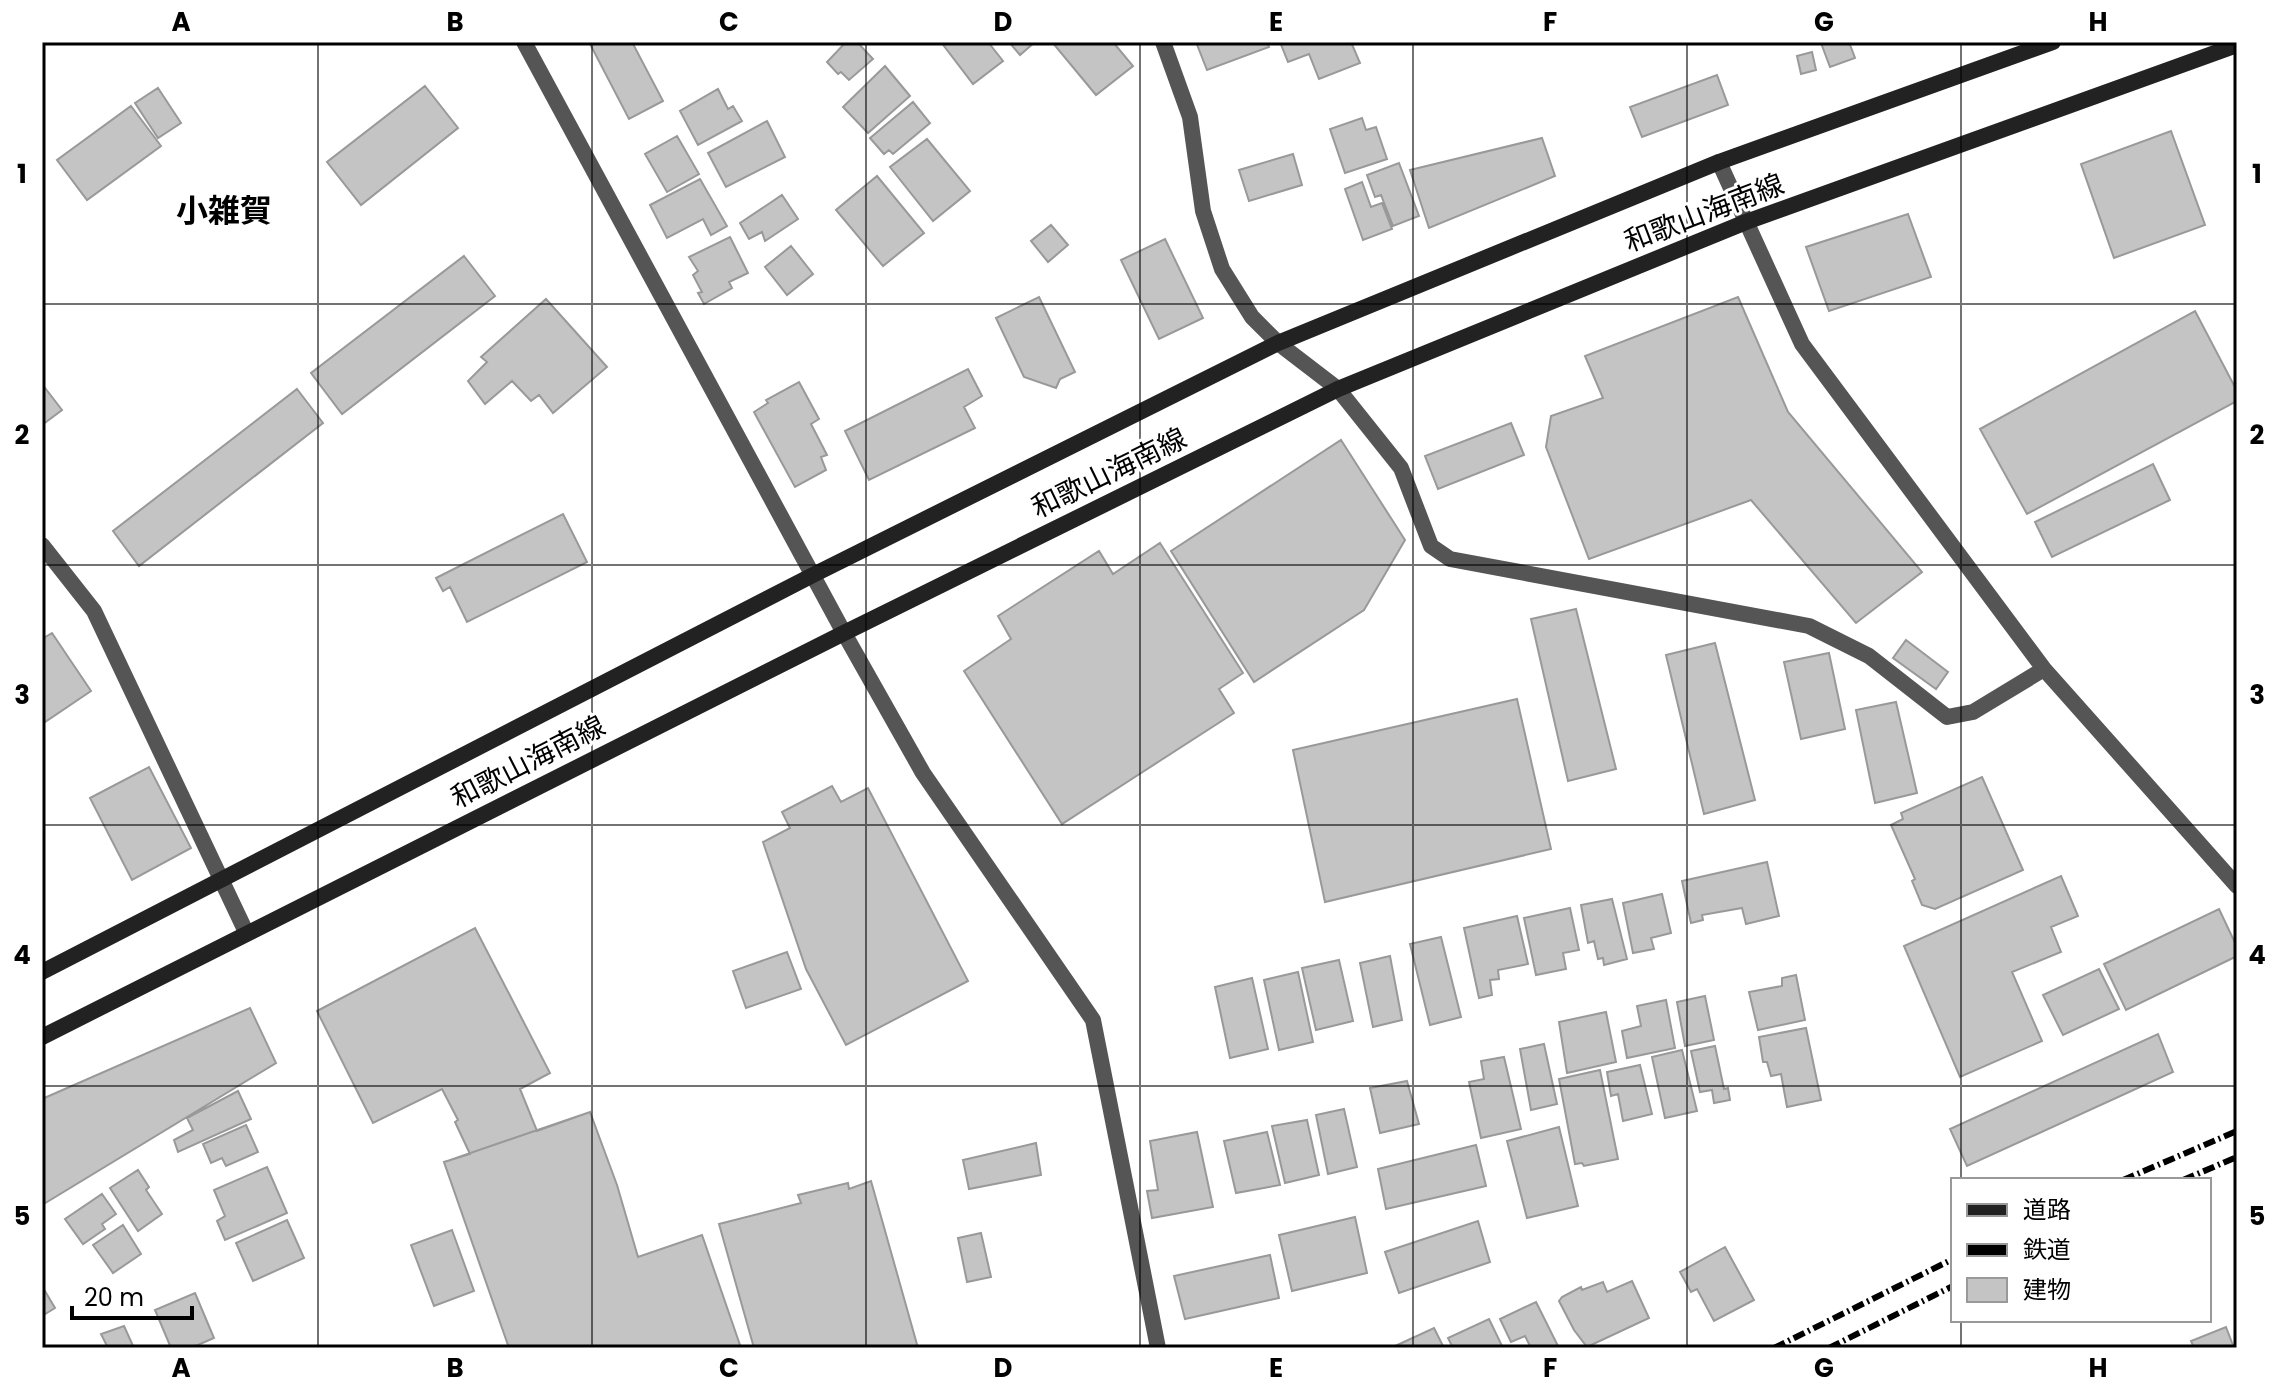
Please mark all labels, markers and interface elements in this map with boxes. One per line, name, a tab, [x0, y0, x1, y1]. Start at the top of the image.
text: A	[171, 4, 191, 40]
text: B	[446, 4, 464, 40]
text: C	[719, 4, 739, 40]
text: D	[994, 4, 1013, 40]
text: E	[1269, 4, 1283, 40]
text: F	[1543, 4, 1557, 40]
text: G	[1814, 4, 1834, 40]
text: H	[2088, 4, 2108, 40]
text: 1	[17, 156, 27, 192]
text: 1	[2252, 156, 2262, 192]
street label: 和歌山海南線	[1619, 165, 1789, 261]
district label: 小雑賀	[176, 188, 272, 233]
text: 2	[15, 417, 30, 453]
text: 2	[2250, 417, 2265, 453]
street label: 和歌山海南線	[1025, 419, 1193, 527]
text: 3	[14, 677, 30, 713]
text: 3	[2249, 677, 2265, 713]
street label: 和歌山海南線	[444, 706, 612, 818]
text: 4	[13, 937, 31, 973]
text: 4	[2248, 937, 2266, 973]
legend	[1951, 1178, 2211, 1322]
text: 道路	[2023, 1193, 2071, 1226]
text: 5	[14, 1198, 30, 1234]
text: 5	[2249, 1198, 2265, 1234]
text: 鉄道	[2023, 1233, 2071, 1266]
scale bar	[72, 1270, 192, 1320]
text: 建物	[2023, 1273, 2071, 1306]
text: 20 m	[84, 1281, 144, 1314]
text: A	[171, 1350, 191, 1386]
text: B	[446, 1350, 464, 1386]
text: C	[719, 1350, 739, 1386]
text: D	[994, 1350, 1013, 1386]
text: E	[1269, 1350, 1283, 1386]
text: F	[1543, 1350, 1557, 1386]
text: G	[1814, 1350, 1834, 1386]
text: H	[2088, 1350, 2108, 1386]

